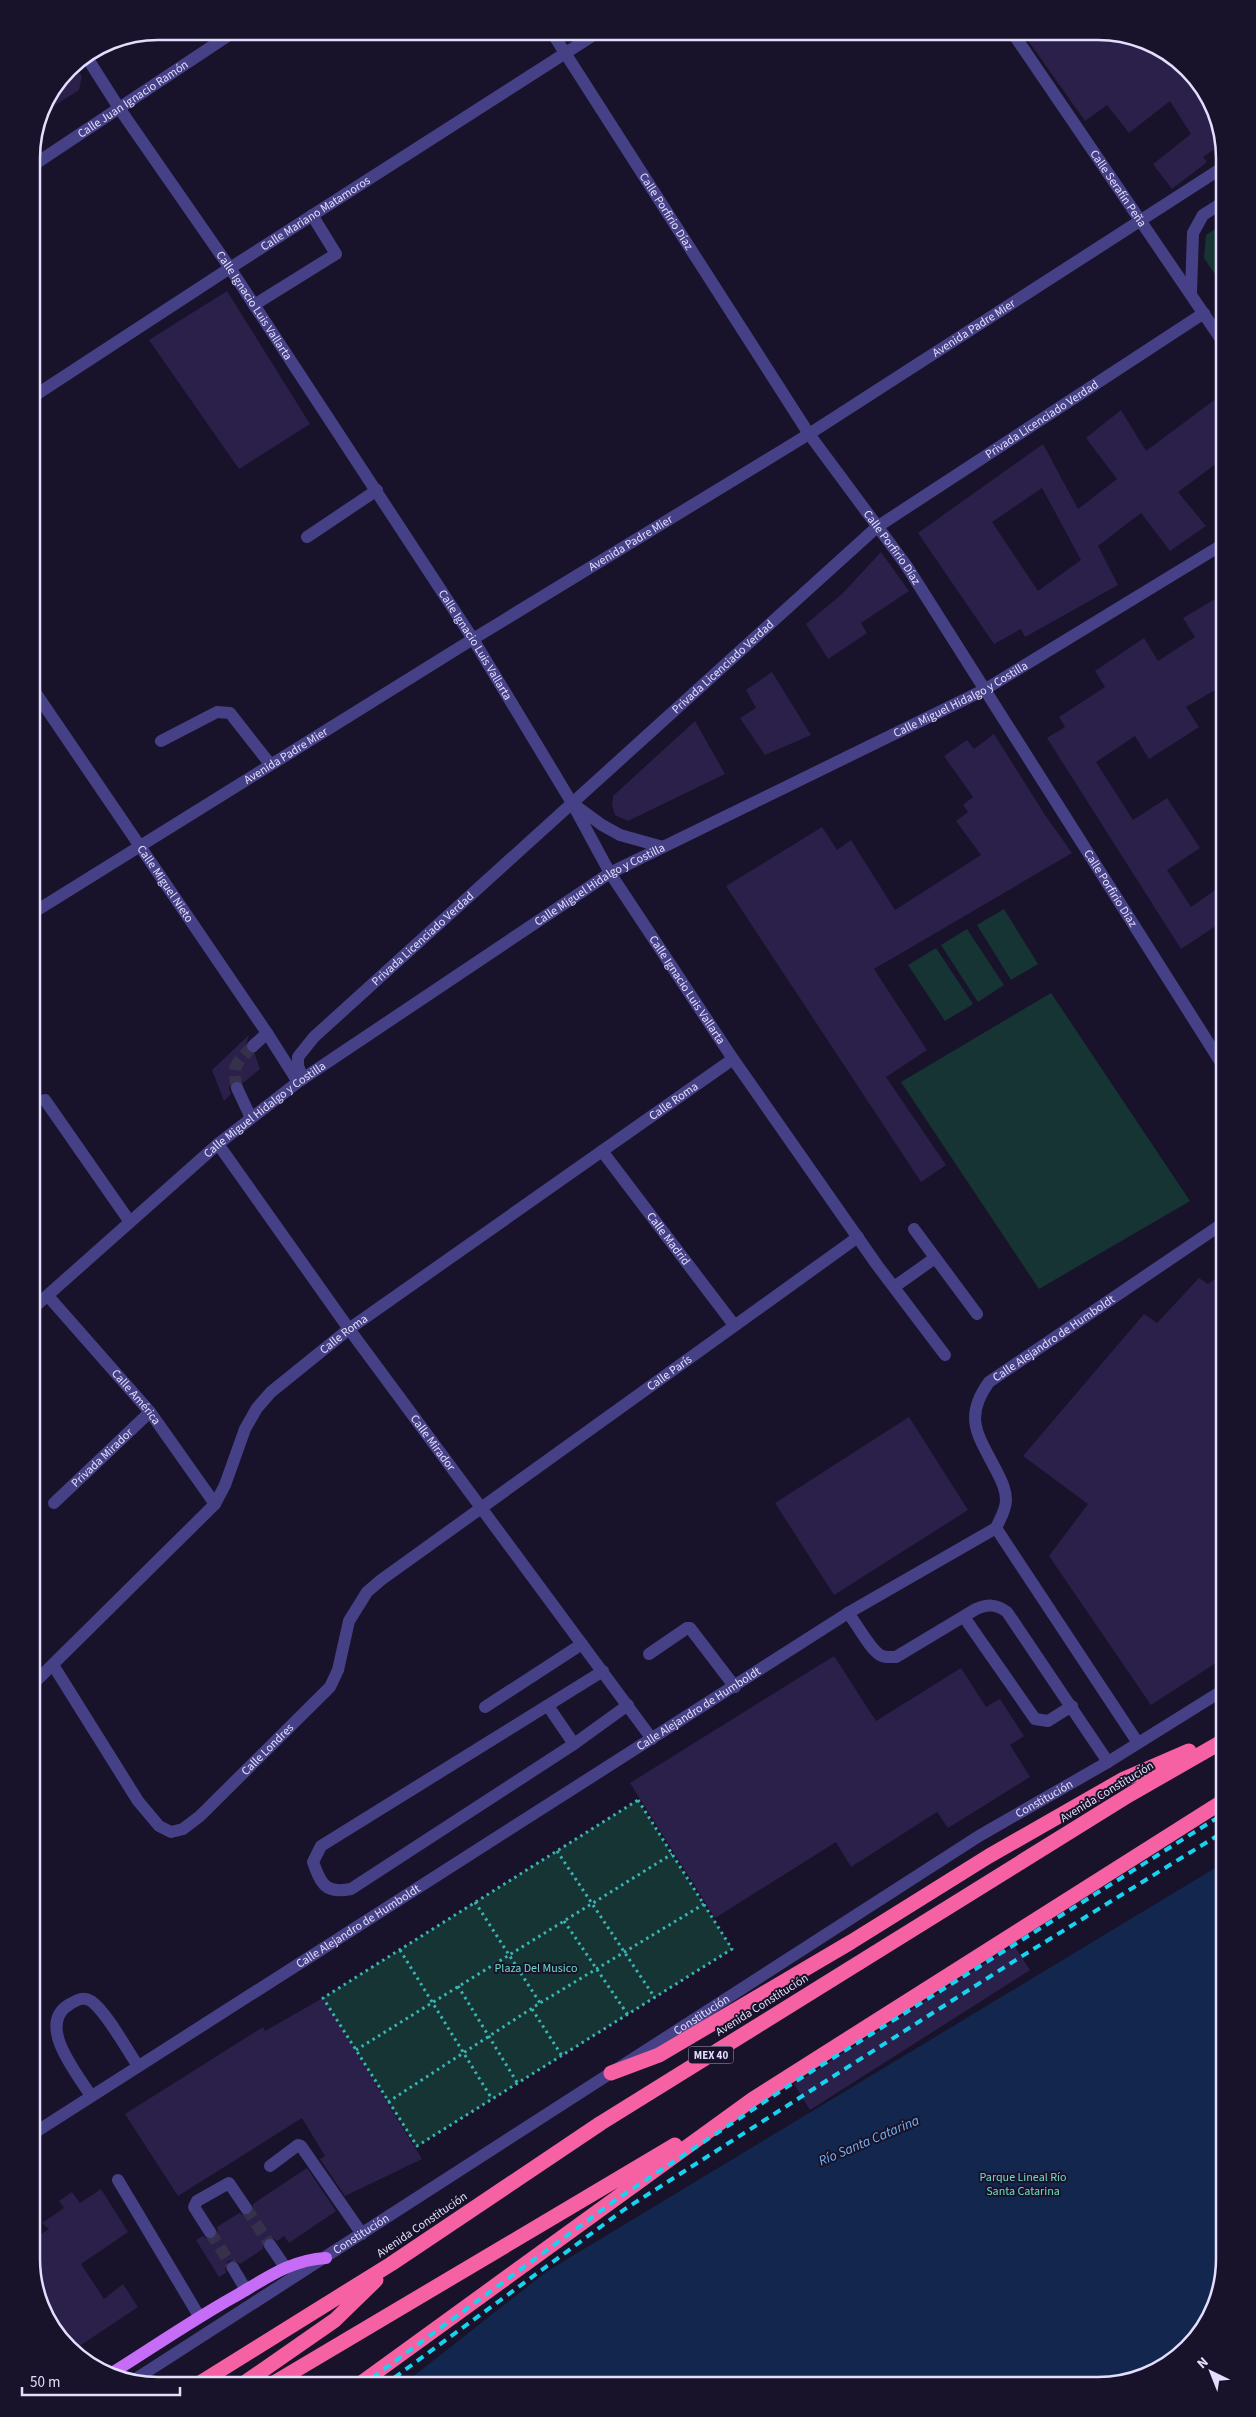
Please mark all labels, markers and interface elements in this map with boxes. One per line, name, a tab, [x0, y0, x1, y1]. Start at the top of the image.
street label: Calle Juan Ignacio Ramón	[74, 56, 192, 142]
street label: Calle Serafín Peña	[1086, 146, 1151, 230]
street label: Calle Porfirio Díaz	[635, 169, 697, 253]
street label: Calle Mariano Matamoros	[257, 172, 374, 255]
street label: Calle Ignacio Luis Vallarta	[212, 247, 297, 363]
street label: Avenida Padre Mier	[929, 294, 1019, 361]
street label: Privada Licenciado Verdad	[982, 376, 1102, 463]
street label: Calle Porfirio Díaz	[859, 506, 925, 588]
street label: Avenida Padre Mier	[585, 510, 676, 575]
street label: Calle Ignacio Luis Vallarta	[434, 586, 516, 703]
street label: Privada Licenciado Verdad	[668, 616, 778, 718]
street label: Calle Miguel Hidalgo y Costilla	[890, 657, 1031, 742]
street label: Avenida Padre Mier	[241, 723, 332, 788]
street label: Calle Miguel Hidalgo y Costilla	[531, 839, 668, 930]
street label: Calle Miguel Nieto	[133, 842, 198, 926]
street label: Calle Porfirio Díaz	[1080, 846, 1141, 930]
street label: Privada Licenciado Verdad	[368, 888, 477, 989]
street label: Calle Ignacio Luis Vallarta	[645, 932, 729, 1048]
street label: Calle Miguel Hidalgo y Costilla	[200, 1057, 329, 1162]
street label: Calle Roma	[645, 1078, 701, 1124]
street label: Calle Madrid	[643, 1209, 694, 1269]
street label: Calle Alejandro de Humboldt	[989, 1291, 1118, 1386]
street label: Calle Roma	[316, 1310, 371, 1358]
street label: Calle París	[643, 1351, 695, 1395]
street label: Calle América	[108, 1365, 165, 1428]
street label: Calle Mirador	[406, 1411, 460, 1475]
street label: Privada Mirador	[67, 1424, 137, 1491]
street label: Calle Alejandro de Humboldt	[633, 1663, 764, 1755]
street label: Calle Londres	[237, 1719, 297, 1779]
street label: Avenida Constitución	[1057, 1757, 1157, 1827]
street label: Constitución	[1012, 1775, 1076, 1822]
street label: Calle Alejandro de Humboldt	[293, 1880, 423, 1972]
park label: Plaza Del Musico	[495, 1960, 577, 1977]
street label: Avenida Constitución	[712, 1970, 812, 2040]
street label: Constitución	[670, 1990, 733, 2039]
road number: MEX 40	[688, 2046, 734, 2064]
water label: Río Santa Catarina	[816, 2111, 923, 2171]
park label: Parque Lineal Río Santa Catarina	[980, 2169, 1066, 2200]
street label: Avenida Constitución	[373, 2188, 471, 2262]
street label: Constitución	[330, 2209, 392, 2258]
north arrow	[1186, 2347, 1236, 2397]
text: N	[1193, 2353, 1213, 2374]
scale bar	[22, 2364, 180, 2396]
text: 50 m	[30, 2372, 60, 2393]

